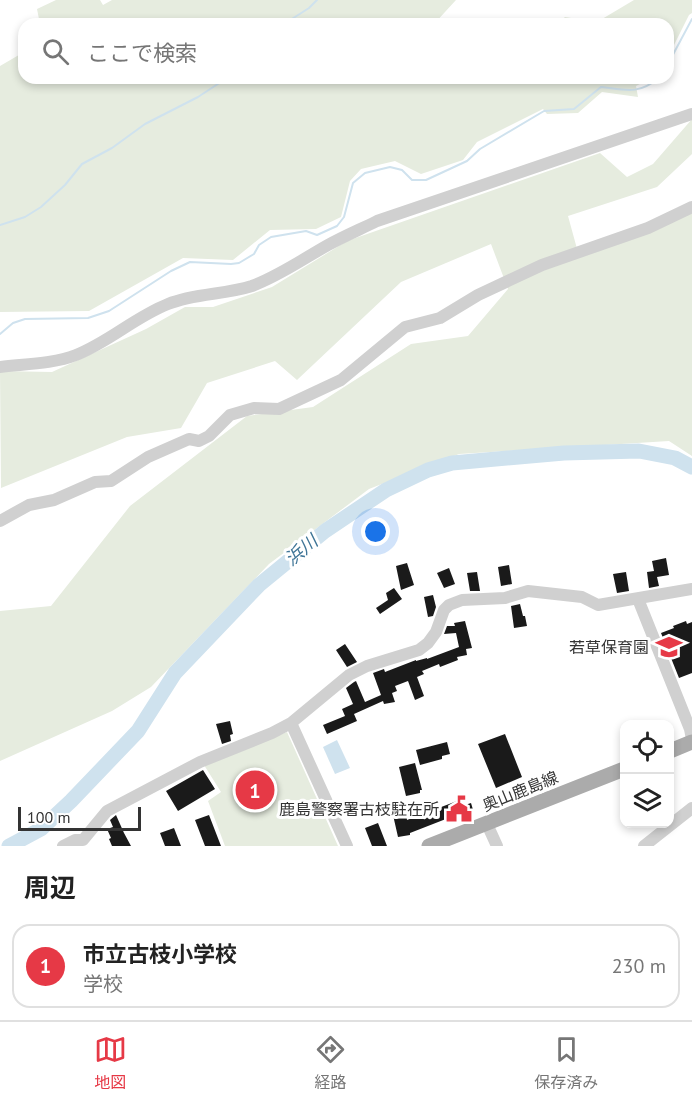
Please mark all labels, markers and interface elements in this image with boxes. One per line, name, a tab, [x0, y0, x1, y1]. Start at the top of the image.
search box	[18, 18, 674, 84]
icon: search	[39, 35, 72, 68]
text: ここで検索	[87, 39, 197, 67]
your location	[361, 517, 390, 546]
water label: 浜川	[280, 528, 324, 570]
school or university icon: 若草保育園	[654, 632, 684, 662]
place label: 若草保育園	[569, 637, 649, 657]
map controls	[620, 720, 674, 828]
button: locate	[620, 720, 674, 774]
street label: 奥山鹿島線	[479, 767, 561, 815]
pin: 1	[236, 768, 274, 812]
button: layers	[620, 774, 674, 828]
public building icon: 鹿島警察署古枝駐在所	[444, 794, 474, 824]
place label: 鹿島警察署古枝駐在所	[279, 799, 439, 819]
scale bar	[18, 804, 141, 832]
text: 100 m	[27, 807, 70, 827]
text: 周辺	[24, 871, 76, 904]
text: 市立古枝小学校	[83, 940, 237, 968]
text: 1	[40, 953, 51, 979]
text: 230 m	[612, 953, 666, 979]
text: 学校	[83, 971, 123, 997]
tab: 地図	[94, 1033, 127, 1093]
tab: 経路	[314, 1033, 347, 1093]
tab: 保存済み	[534, 1033, 598, 1093]

